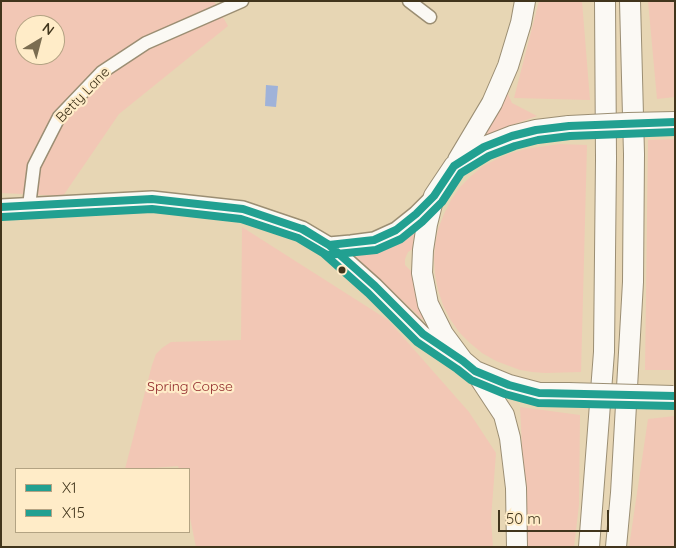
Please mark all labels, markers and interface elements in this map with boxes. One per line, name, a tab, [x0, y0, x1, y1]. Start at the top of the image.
north arrow	[15, 15, 65, 65]
text: N	[39, 19, 58, 39]
street label: Betty Lane	[53, 64, 113, 126]
unlabelled marker	[337, 265, 347, 275]
park label: Spring Copse	[147, 379, 233, 395]
legend	[15, 468, 190, 533]
text: X1	[62, 478, 77, 497]
scale bar	[501, 500, 612, 532]
text: X15	[62, 503, 85, 522]
text: 50 m	[506, 509, 541, 528]

